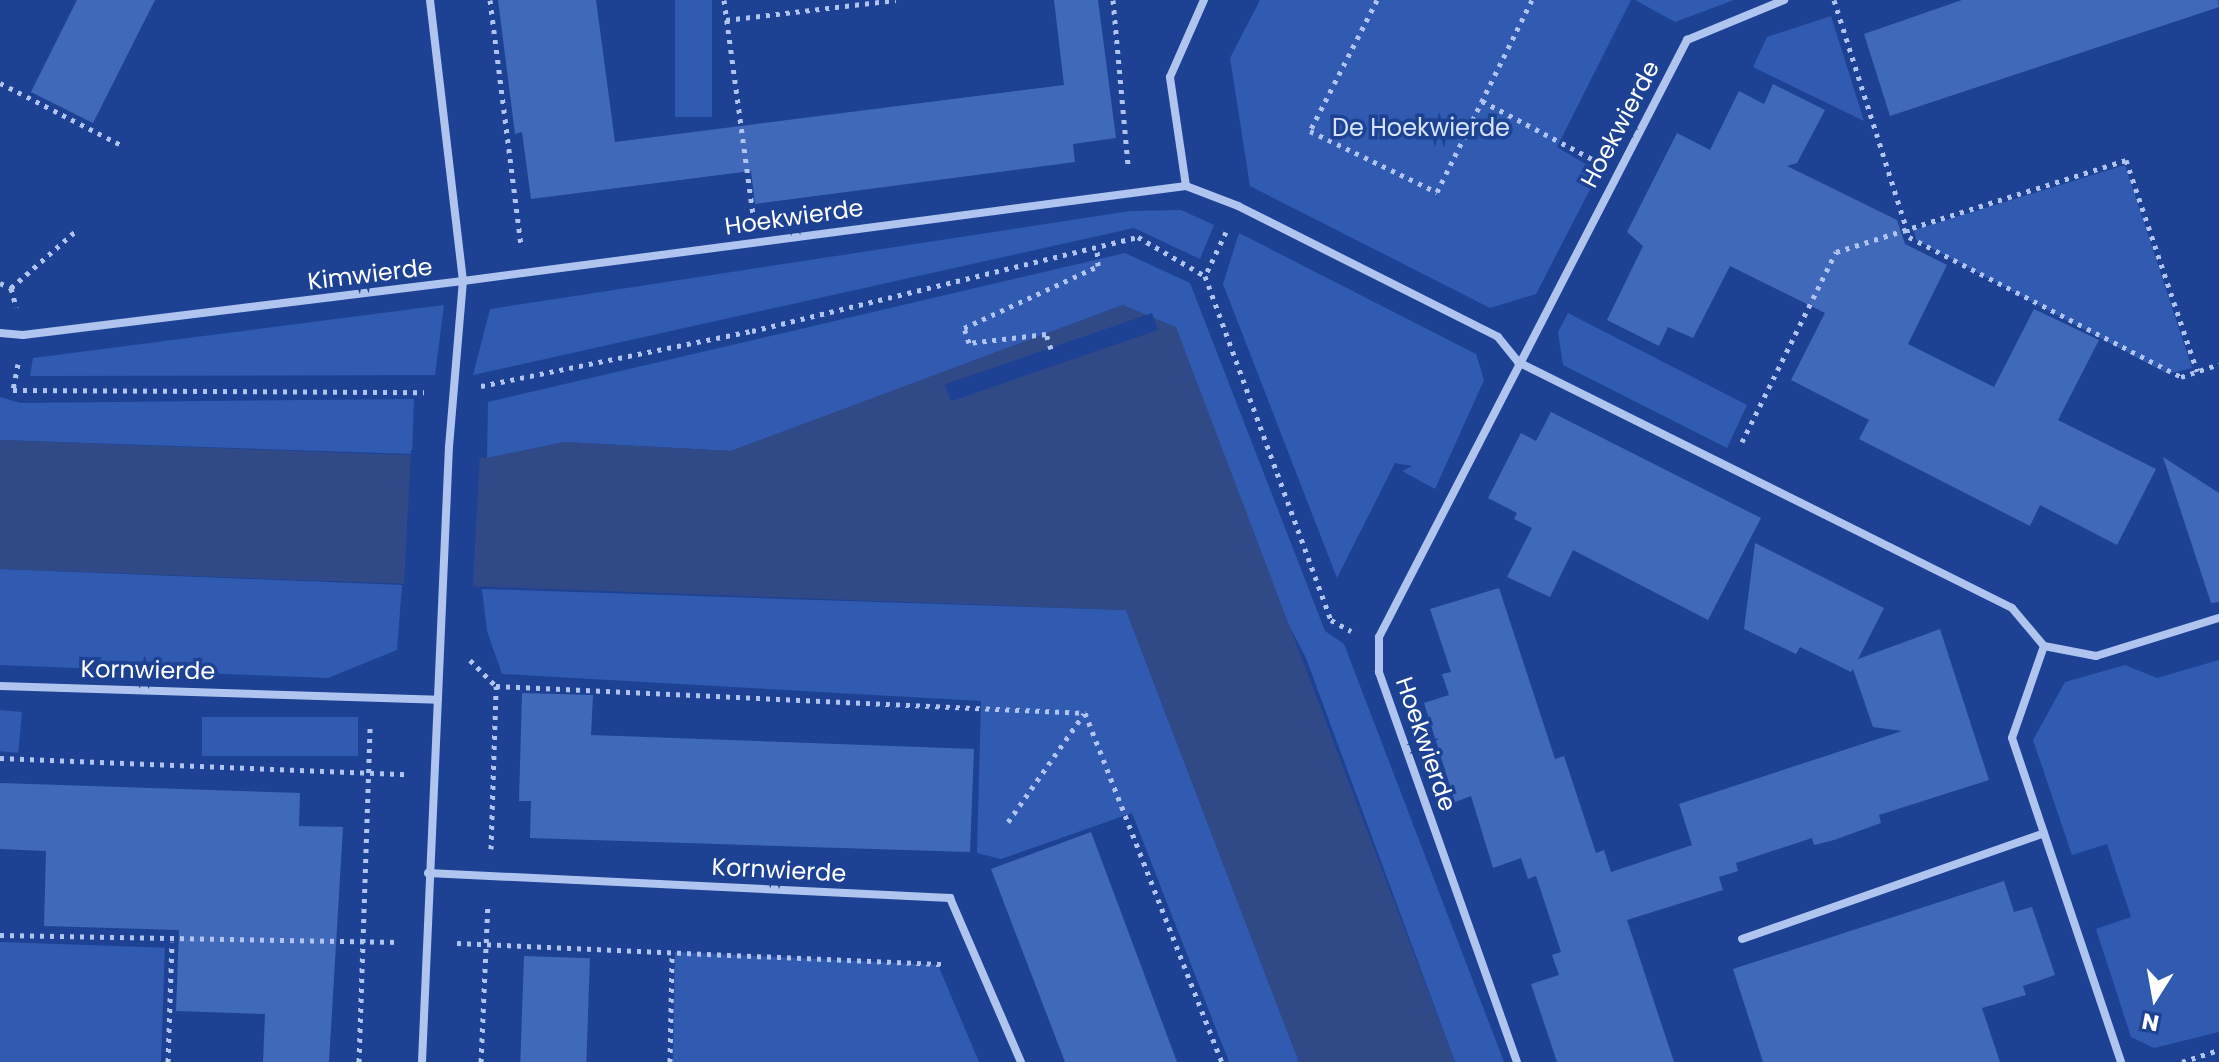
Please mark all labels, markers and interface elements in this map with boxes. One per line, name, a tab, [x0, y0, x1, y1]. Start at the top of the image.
street label: Hoekwierde	[1574, 56, 1666, 192]
park label: De Hoekwierde	[1332, 114, 1510, 142]
street label: Hoekwierde	[723, 193, 865, 241]
street label: Kimwierde	[306, 252, 434, 296]
street label: Kornwierde	[80, 654, 216, 686]
street label: Hoekwierde	[1390, 673, 1462, 815]
street label: Kornwierde	[711, 852, 847, 888]
north arrow	[2115, 958, 2195, 1038]
text: N	[2139, 1005, 2161, 1039]

